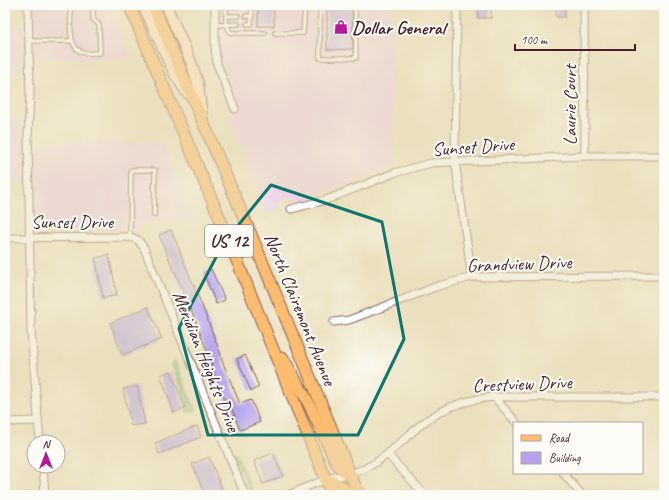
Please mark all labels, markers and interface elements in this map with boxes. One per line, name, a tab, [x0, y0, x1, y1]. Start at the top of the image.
place label: Dollar General	[352, 16, 449, 40]
shop icon: Dollar General	[333, 19, 349, 35]
scale bar	[515, 26, 635, 52]
text: 100 m	[521, 32, 548, 48]
street label: Laurie Court	[558, 63, 582, 145]
street label: Sunset Drive	[431, 132, 517, 162]
street label: Sunset Drive	[31, 210, 115, 234]
road number: US 12	[205, 225, 253, 257]
street label: North Clairemont Avenue	[259, 230, 342, 391]
street label: Grandview Drive	[466, 250, 574, 278]
street label: Meridian Heights Drive	[167, 287, 246, 437]
street label: Crestview Drive	[472, 370, 574, 398]
legend	[513, 422, 643, 474]
text: Road	[549, 430, 571, 446]
north arrow	[26, 434, 66, 474]
text: N	[43, 437, 52, 451]
text: Building	[549, 450, 581, 466]

